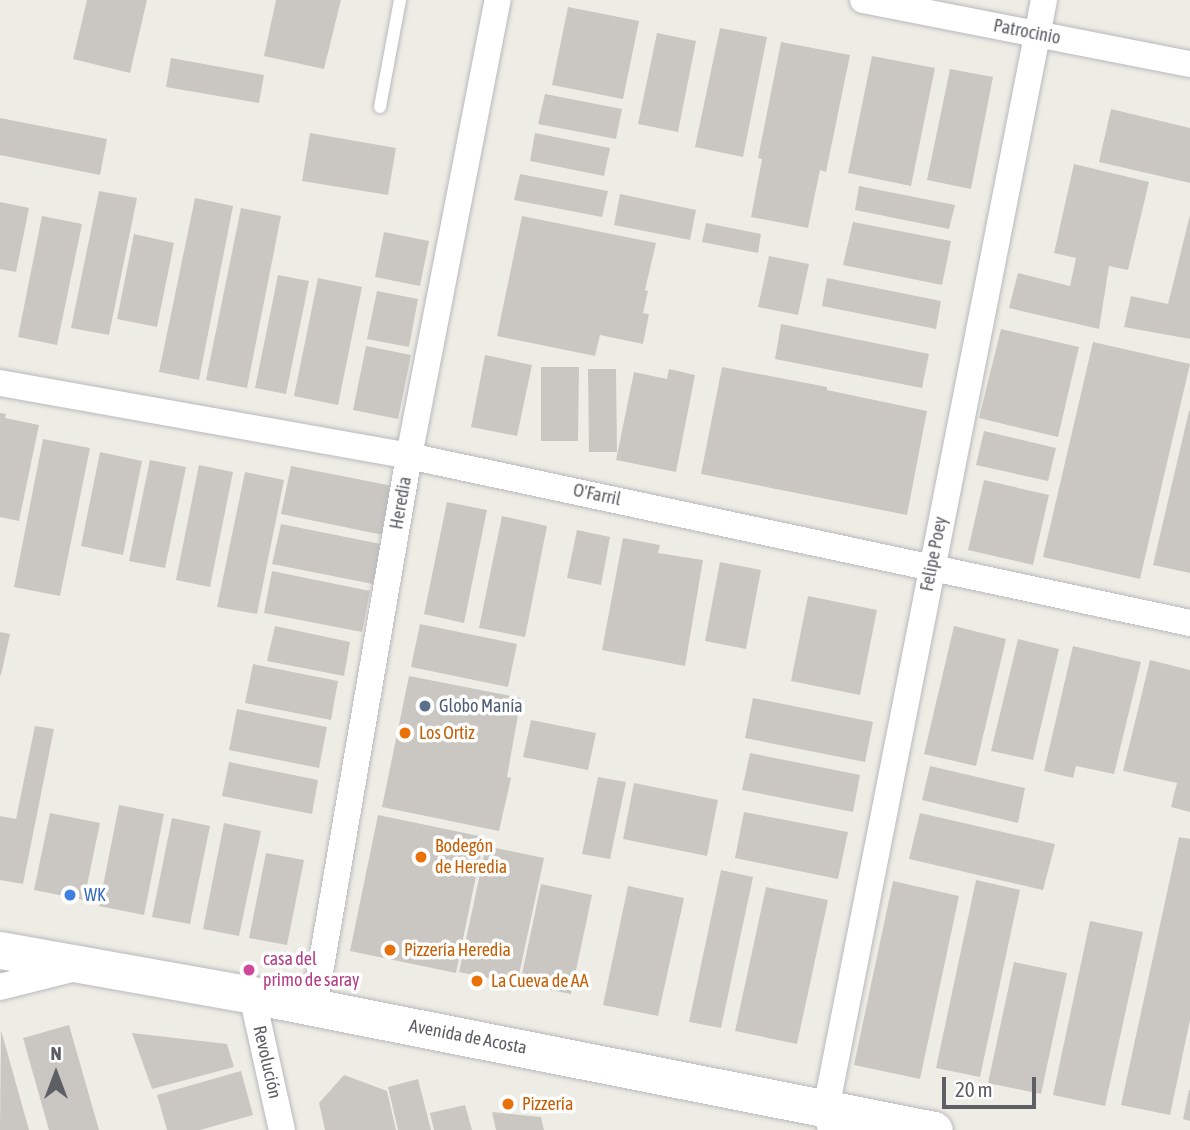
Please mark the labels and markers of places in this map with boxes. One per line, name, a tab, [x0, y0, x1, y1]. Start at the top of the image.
place label: Globo Manía	[439, 695, 523, 717]
marker: Globo Manía	[417, 698, 433, 714]
place label: Los Ortiz	[419, 722, 475, 744]
marker: Los Ortiz	[397, 725, 413, 741]
place label: Bodegón de Heredia	[435, 836, 507, 878]
marker: Bodegón de Heredia	[413, 849, 429, 865]
place label: WK	[84, 884, 106, 906]
marker: WK	[62, 887, 78, 903]
place label: Pizzería Heredia	[404, 939, 511, 961]
marker: Pizzería Heredia	[382, 942, 398, 958]
place label: casa del primo de saray	[263, 949, 359, 992]
marker: casa del primo de saray	[241, 962, 257, 978]
place label: La Cueva de AA	[491, 970, 588, 992]
marker: La Cueva de AA	[469, 973, 485, 989]
place label: Pizzería	[522, 1093, 573, 1115]
marker: Pizzería	[500, 1096, 516, 1112]

